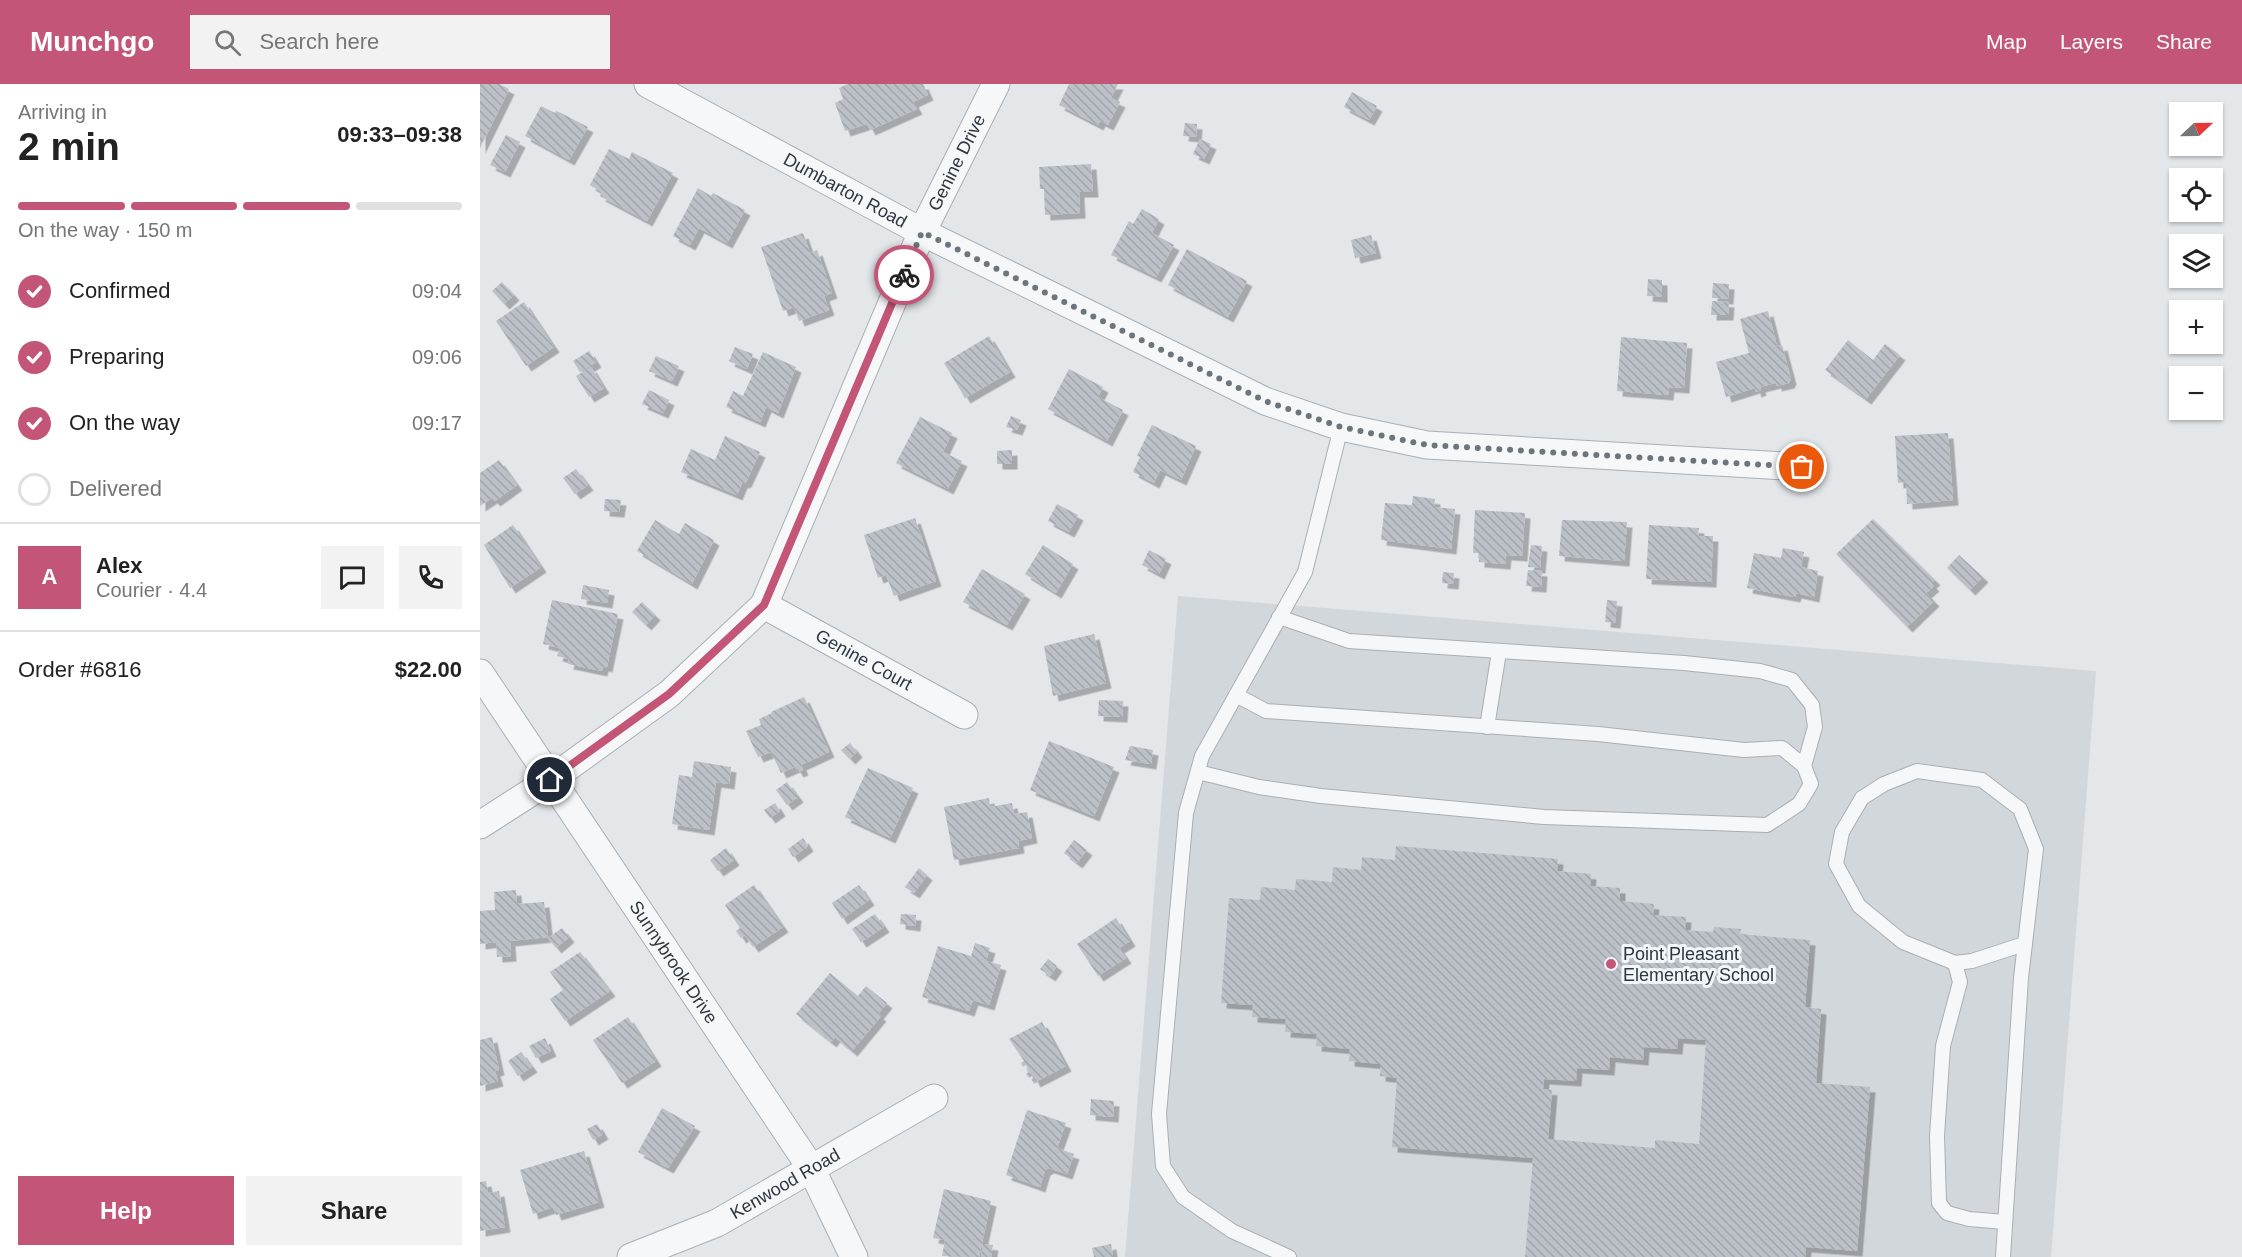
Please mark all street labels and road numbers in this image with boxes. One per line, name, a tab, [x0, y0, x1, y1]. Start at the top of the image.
street label: Genine Drive	[924, 111, 989, 214]
street label: Dumbarton Road	[780, 149, 910, 232]
street label: Genine Court	[812, 625, 916, 695]
street label: Sunnybrook Drive	[625, 897, 722, 1027]
street label: Kenwood Road	[727, 1144, 843, 1223]

